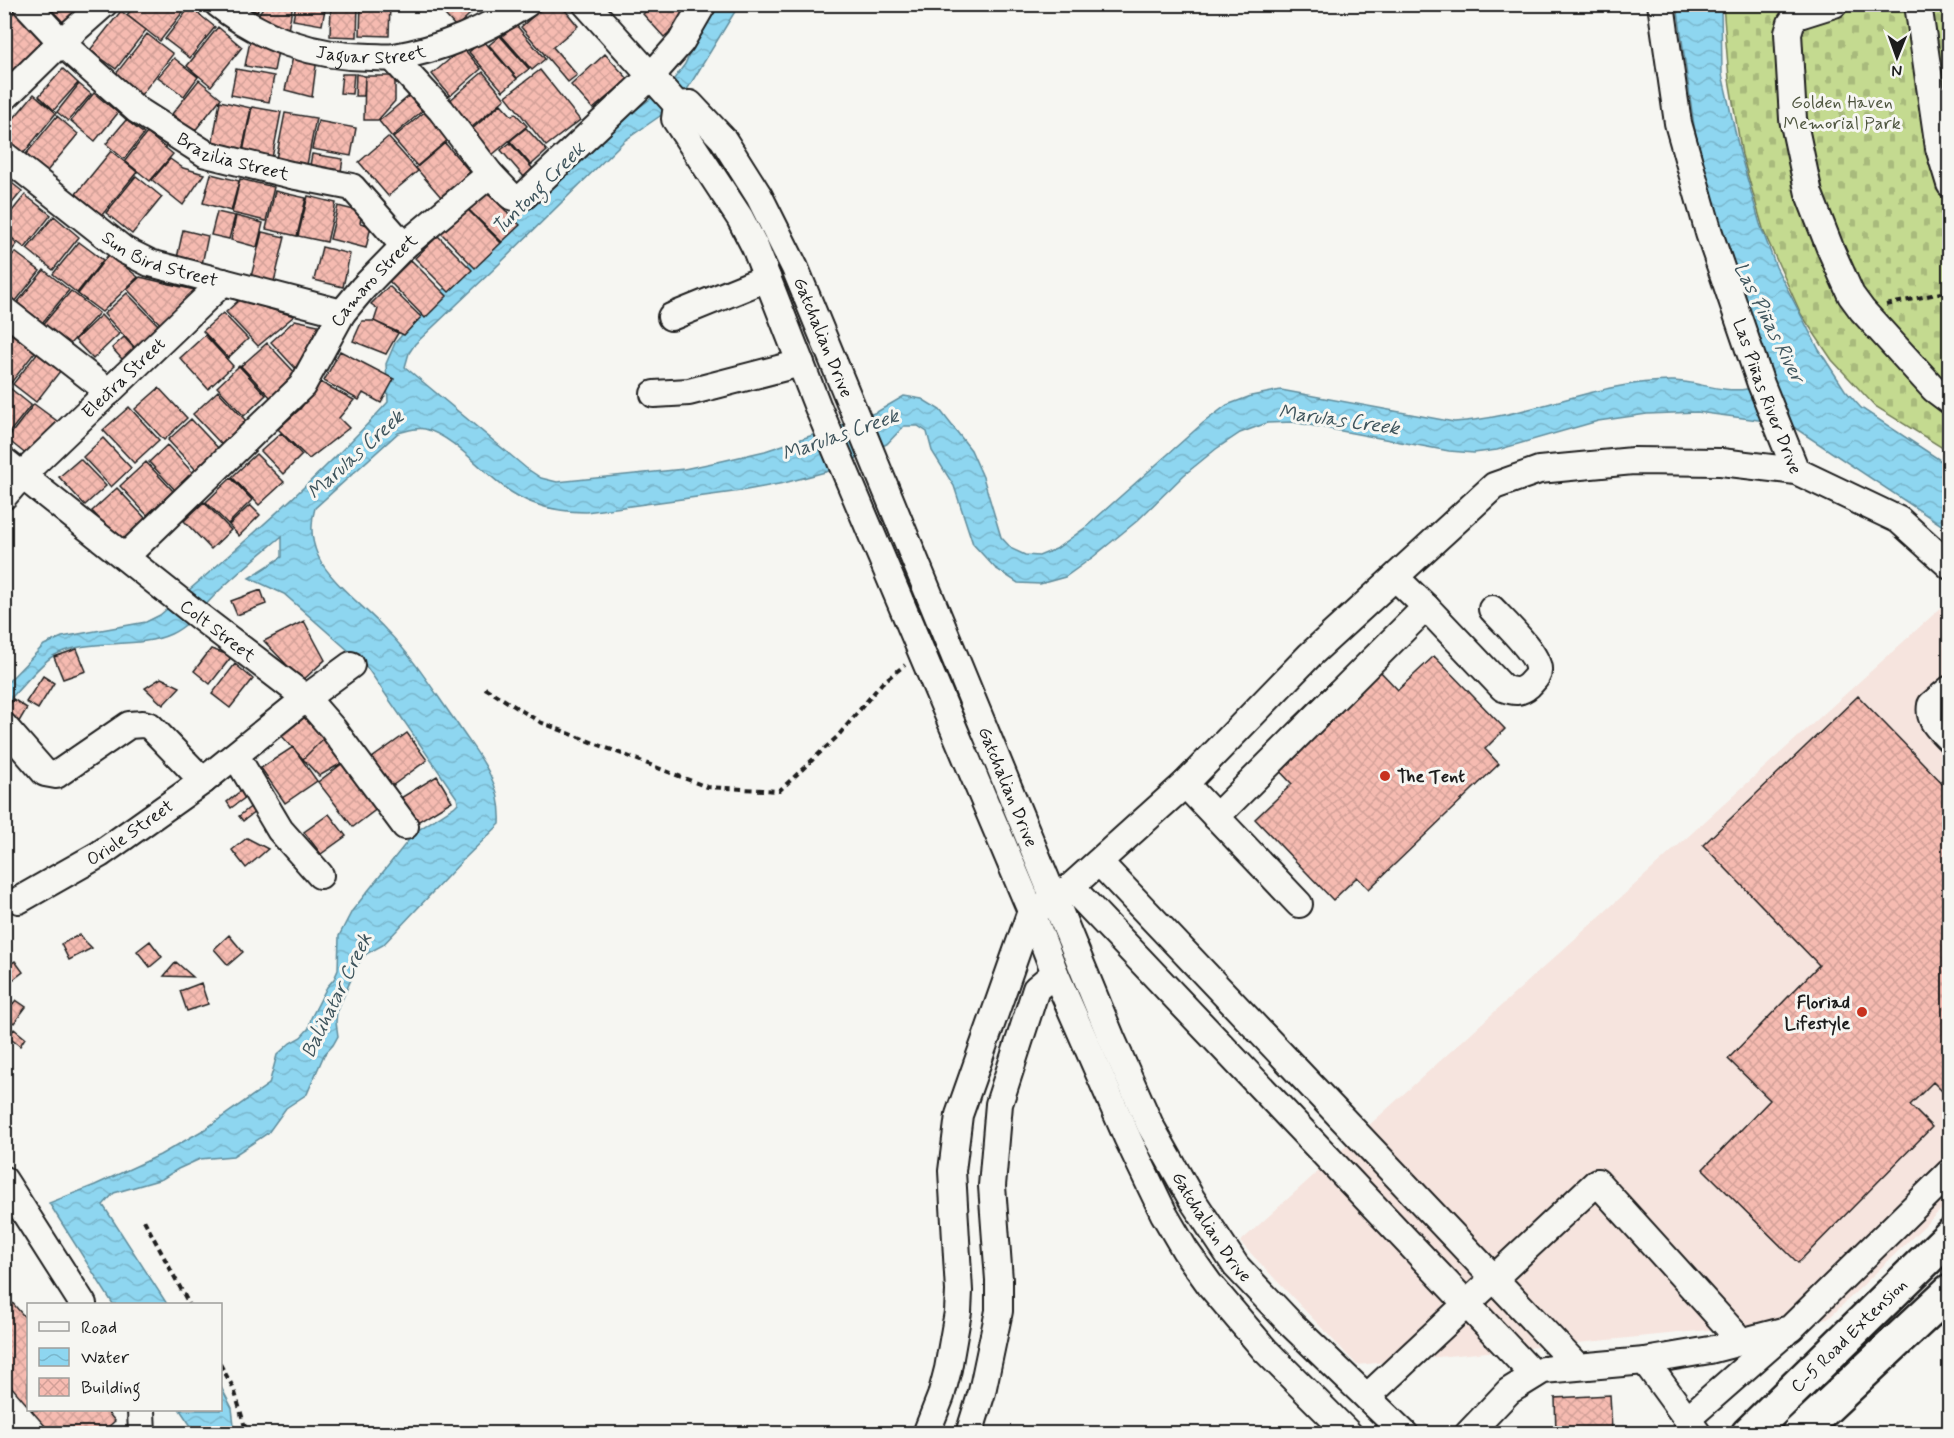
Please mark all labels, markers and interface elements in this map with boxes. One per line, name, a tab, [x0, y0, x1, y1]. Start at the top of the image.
north arrow	[1867, 27, 1927, 87]
street label: Jaguar Street	[314, 39, 429, 70]
text: N	[1891, 60, 1902, 81]
park label: Golden Haven Memorial Park	[1783, 91, 1901, 136]
street label: Brazilia Street	[172, 127, 292, 187]
water label: Tuntong Creek	[487, 136, 593, 243]
street label: Sun Bird Street	[96, 226, 220, 293]
street label: Camaro Street	[326, 228, 423, 331]
water label: Las Piñas River	[1727, 258, 1812, 390]
street label: Gatchalian Drive	[787, 274, 858, 402]
street label: Las Piñas River Drive	[1726, 316, 1807, 478]
street label: Electra Street	[77, 333, 171, 424]
water label: Marulas Creek	[1277, 399, 1403, 443]
water label: Marulas Creek	[779, 402, 904, 468]
water label: Marulas Creek	[302, 403, 412, 506]
street label: Colt Street	[174, 594, 261, 669]
street label: Gatchalian Drive	[972, 723, 1043, 851]
place label: The Tent	[1397, 765, 1465, 789]
marker: The Tent	[1378, 769, 1392, 783]
street label: Oriole Street	[83, 795, 179, 872]
water label: Balihatar Creek	[295, 929, 379, 1063]
place label: Floriad Lifestyle	[1785, 991, 1850, 1036]
marker: Floriad Lifestyle	[1855, 1005, 1869, 1019]
street label: Gatchalian Drive	[1166, 1168, 1256, 1288]
street label: C-5 Road Extension	[1786, 1274, 1913, 1399]
legend	[27, 1303, 222, 1411]
text: Road	[81, 1316, 117, 1340]
text: Water	[81, 1346, 130, 1370]
text: Building	[81, 1376, 141, 1402]

